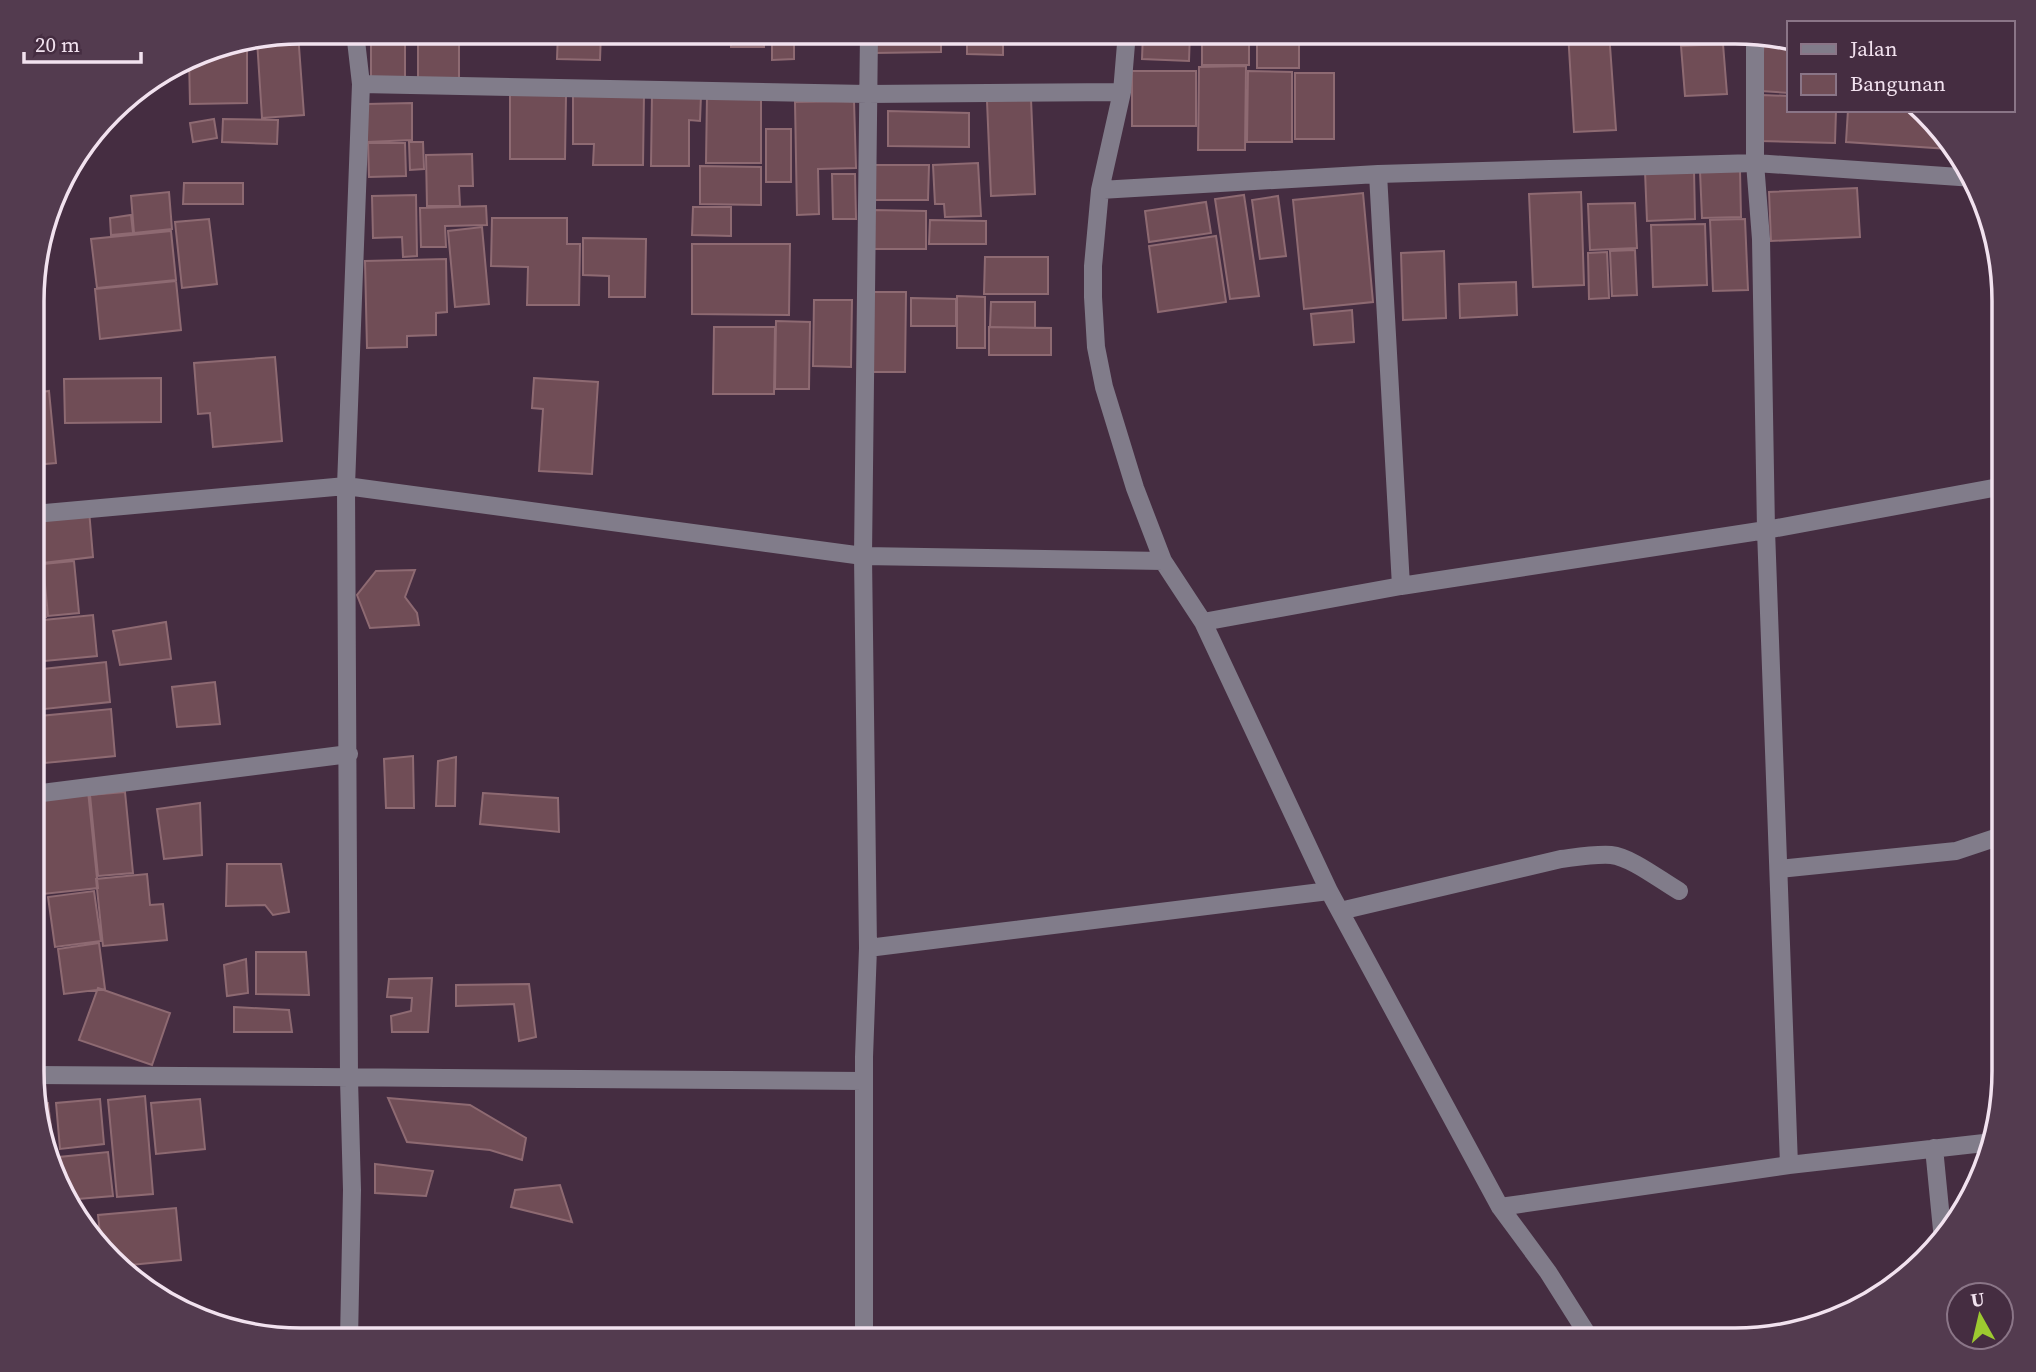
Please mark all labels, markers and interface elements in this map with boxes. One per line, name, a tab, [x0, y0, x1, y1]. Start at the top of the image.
scale bar	[24, 21, 142, 65]
legend	[1787, 21, 2015, 112]
text: 20 m	[35, 30, 80, 59]
text: Jalan	[1849, 34, 1898, 63]
text: Bangunan	[1850, 69, 1946, 98]
north arrow	[1945, 1281, 2015, 1351]
text: U	[1969, 1285, 1986, 1313]

